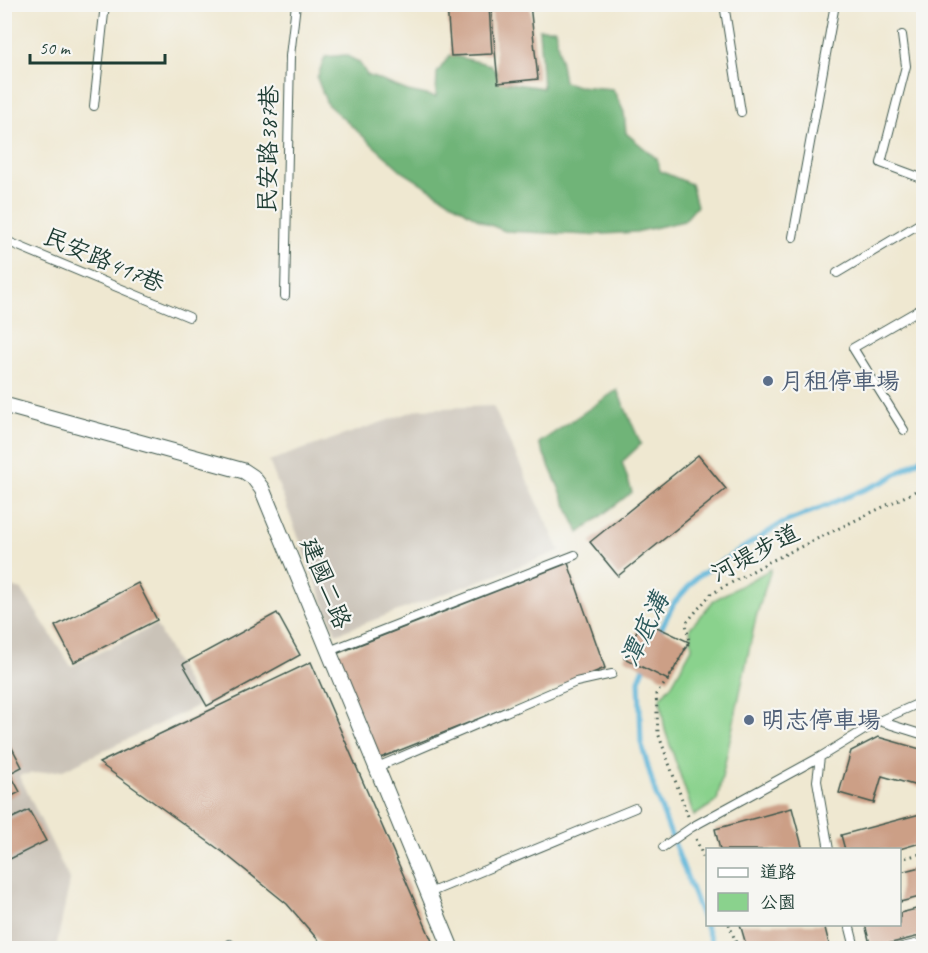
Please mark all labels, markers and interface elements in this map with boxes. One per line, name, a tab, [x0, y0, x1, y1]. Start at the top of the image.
scale bar	[30, 27, 165, 65]
text: 50 m	[39, 37, 72, 59]
street label: 民安路387巷	[252, 85, 284, 213]
street label: 民安路417巷	[39, 221, 169, 299]
place label: 月租停車場	[780, 366, 900, 396]
marker: 月租停車場	[761, 374, 775, 388]
street label: 河堤步道	[706, 517, 804, 589]
street label: 建國二路	[294, 533, 358, 633]
water label: 潭底溝	[613, 585, 677, 672]
place label: 明志停車場	[761, 705, 881, 735]
marker: 明志停車場	[742, 713, 756, 727]
legend	[706, 848, 901, 926]
text: 道路	[760, 861, 796, 883]
text: 公園	[760, 891, 796, 913]

